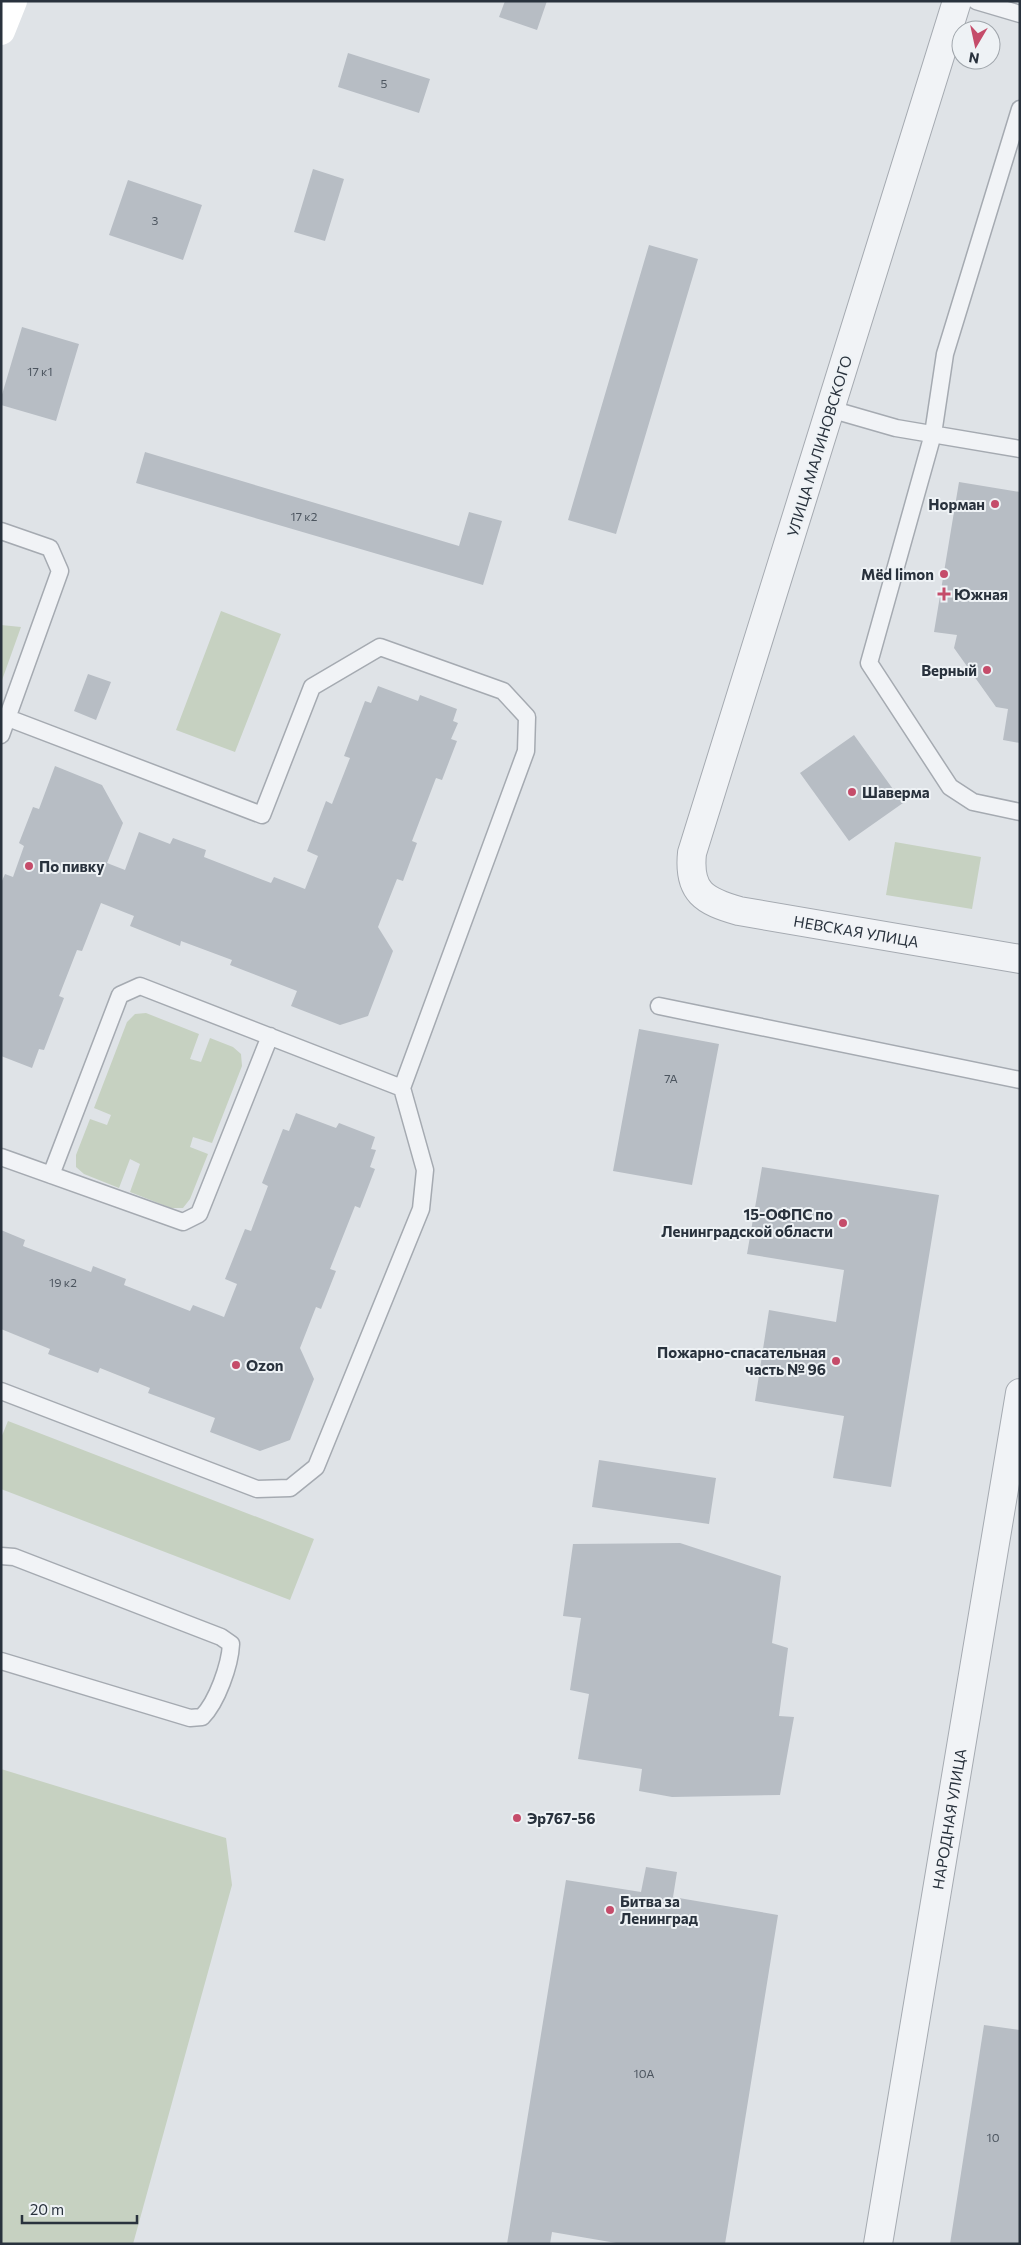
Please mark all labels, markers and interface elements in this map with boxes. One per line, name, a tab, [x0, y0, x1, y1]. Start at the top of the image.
north arrow	[951, 20, 1001, 70]
text: N	[967, 49, 980, 68]
house number: 5	[381, 76, 388, 90]
house number: 3	[152, 213, 159, 227]
street label: УЛИЦА МАЛИНОВСКОГО	[783, 353, 855, 539]
house number: 17 к1	[27, 364, 53, 378]
place label: Норман	[928, 495, 985, 513]
marker: Норман	[989, 498, 1001, 510]
house number: 17 к2	[291, 509, 318, 523]
place label: Мёd limon	[861, 565, 934, 583]
marker: Мёd limon	[938, 568, 950, 580]
place label: Южная	[954, 585, 1008, 603]
marker: Южная	[938, 588, 950, 600]
place label: Верный	[921, 661, 977, 679]
marker: Верный	[981, 664, 993, 676]
place label: Шаверма	[862, 783, 930, 801]
marker: Шаверма	[846, 786, 858, 798]
place label: По пивку	[39, 857, 105, 875]
marker: По пивку	[23, 860, 35, 872]
street label: НЕВСКАЯ УЛИЦА	[792, 911, 920, 951]
house number: 7А	[664, 1071, 678, 1085]
place label: 15-ОФПС по Ленинградской области	[661, 1205, 833, 1240]
marker: 15-ОФПС по Ленинградской области	[837, 1217, 849, 1229]
house number: 19 к2	[49, 1275, 77, 1289]
place label: Пожарно-спасательная часть № 96	[657, 1343, 826, 1378]
marker: Пожарно-спасательная часть № 96	[830, 1355, 842, 1367]
place label: Ozon	[246, 1356, 284, 1374]
marker: Ozon	[230, 1359, 242, 1371]
street label: НАРОДНАЯ УЛИЦА	[928, 1747, 970, 1891]
place label: Эр767-56	[527, 1809, 596, 1827]
marker: Эр767-56	[511, 1812, 523, 1824]
place label: Битва за Ленинград	[620, 1892, 699, 1927]
marker: Битва за Ленинград	[604, 1904, 616, 1916]
house number: 10А	[634, 2066, 654, 2080]
house number: 10	[987, 2130, 1000, 2144]
scale bar	[22, 2192, 138, 2224]
text: 20 m	[30, 2200, 64, 2218]

